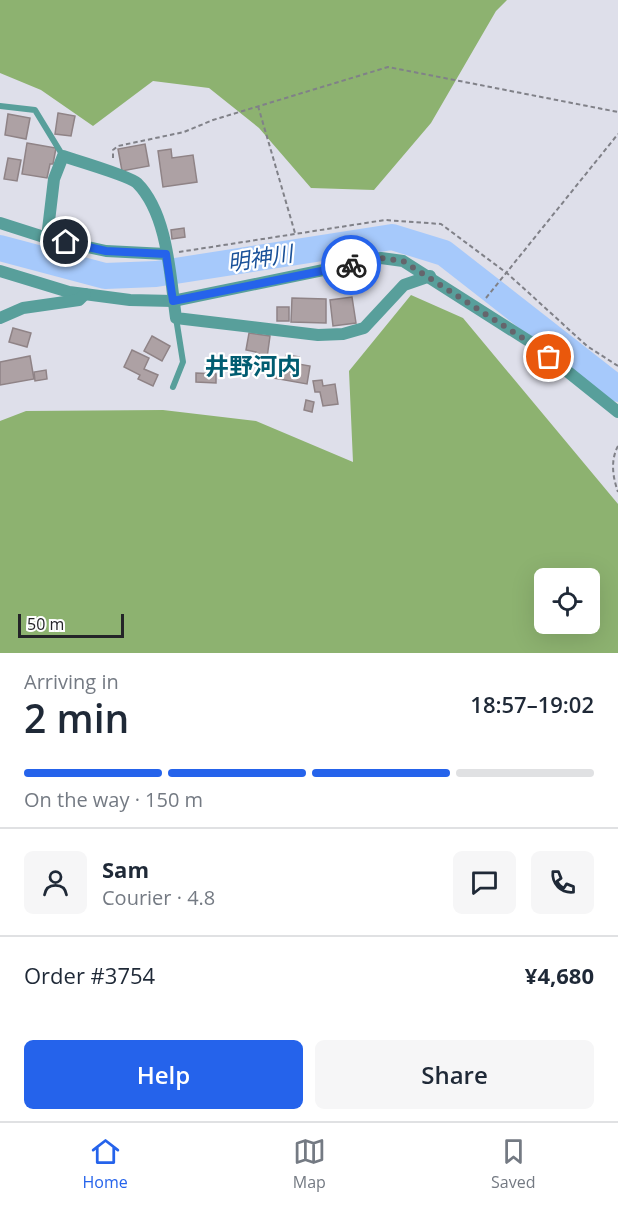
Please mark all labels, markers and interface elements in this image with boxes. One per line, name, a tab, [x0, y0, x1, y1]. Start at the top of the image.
pin	[40, 216, 91, 267]
icon: home	[49, 225, 82, 258]
courier	[321, 235, 381, 295]
water label: 明神川	[225, 237, 297, 277]
icon: bike	[335, 249, 368, 282]
pin	[523, 331, 574, 382]
icon: bag	[532, 340, 565, 373]
district label: 井野河内	[205, 349, 301, 382]
map controls	[534, 568, 600, 634]
button: locate	[534, 568, 600, 634]
scale bar	[18, 611, 124, 638]
text: 50 m	[27, 613, 64, 635]
text: Arriving in	[24, 668, 119, 695]
text: 18:57–19:02	[470, 689, 594, 719]
text: 2 min	[24, 691, 129, 744]
text: On the way · 150 m	[24, 786, 203, 813]
button: person	[24, 851, 87, 914]
button: chat	[453, 851, 516, 914]
button: phone	[531, 851, 594, 914]
text: Sam	[102, 854, 149, 884]
text: Courier · 4.8	[102, 884, 215, 911]
text: Order #3754	[24, 960, 155, 990]
text: ¥4,680	[525, 960, 594, 990]
button: Help	[24, 1040, 303, 1109]
button: Share	[315, 1040, 594, 1109]
tab: Home	[83, 1135, 128, 1193]
tab: Map	[293, 1135, 326, 1193]
tab: Saved	[491, 1135, 535, 1193]

